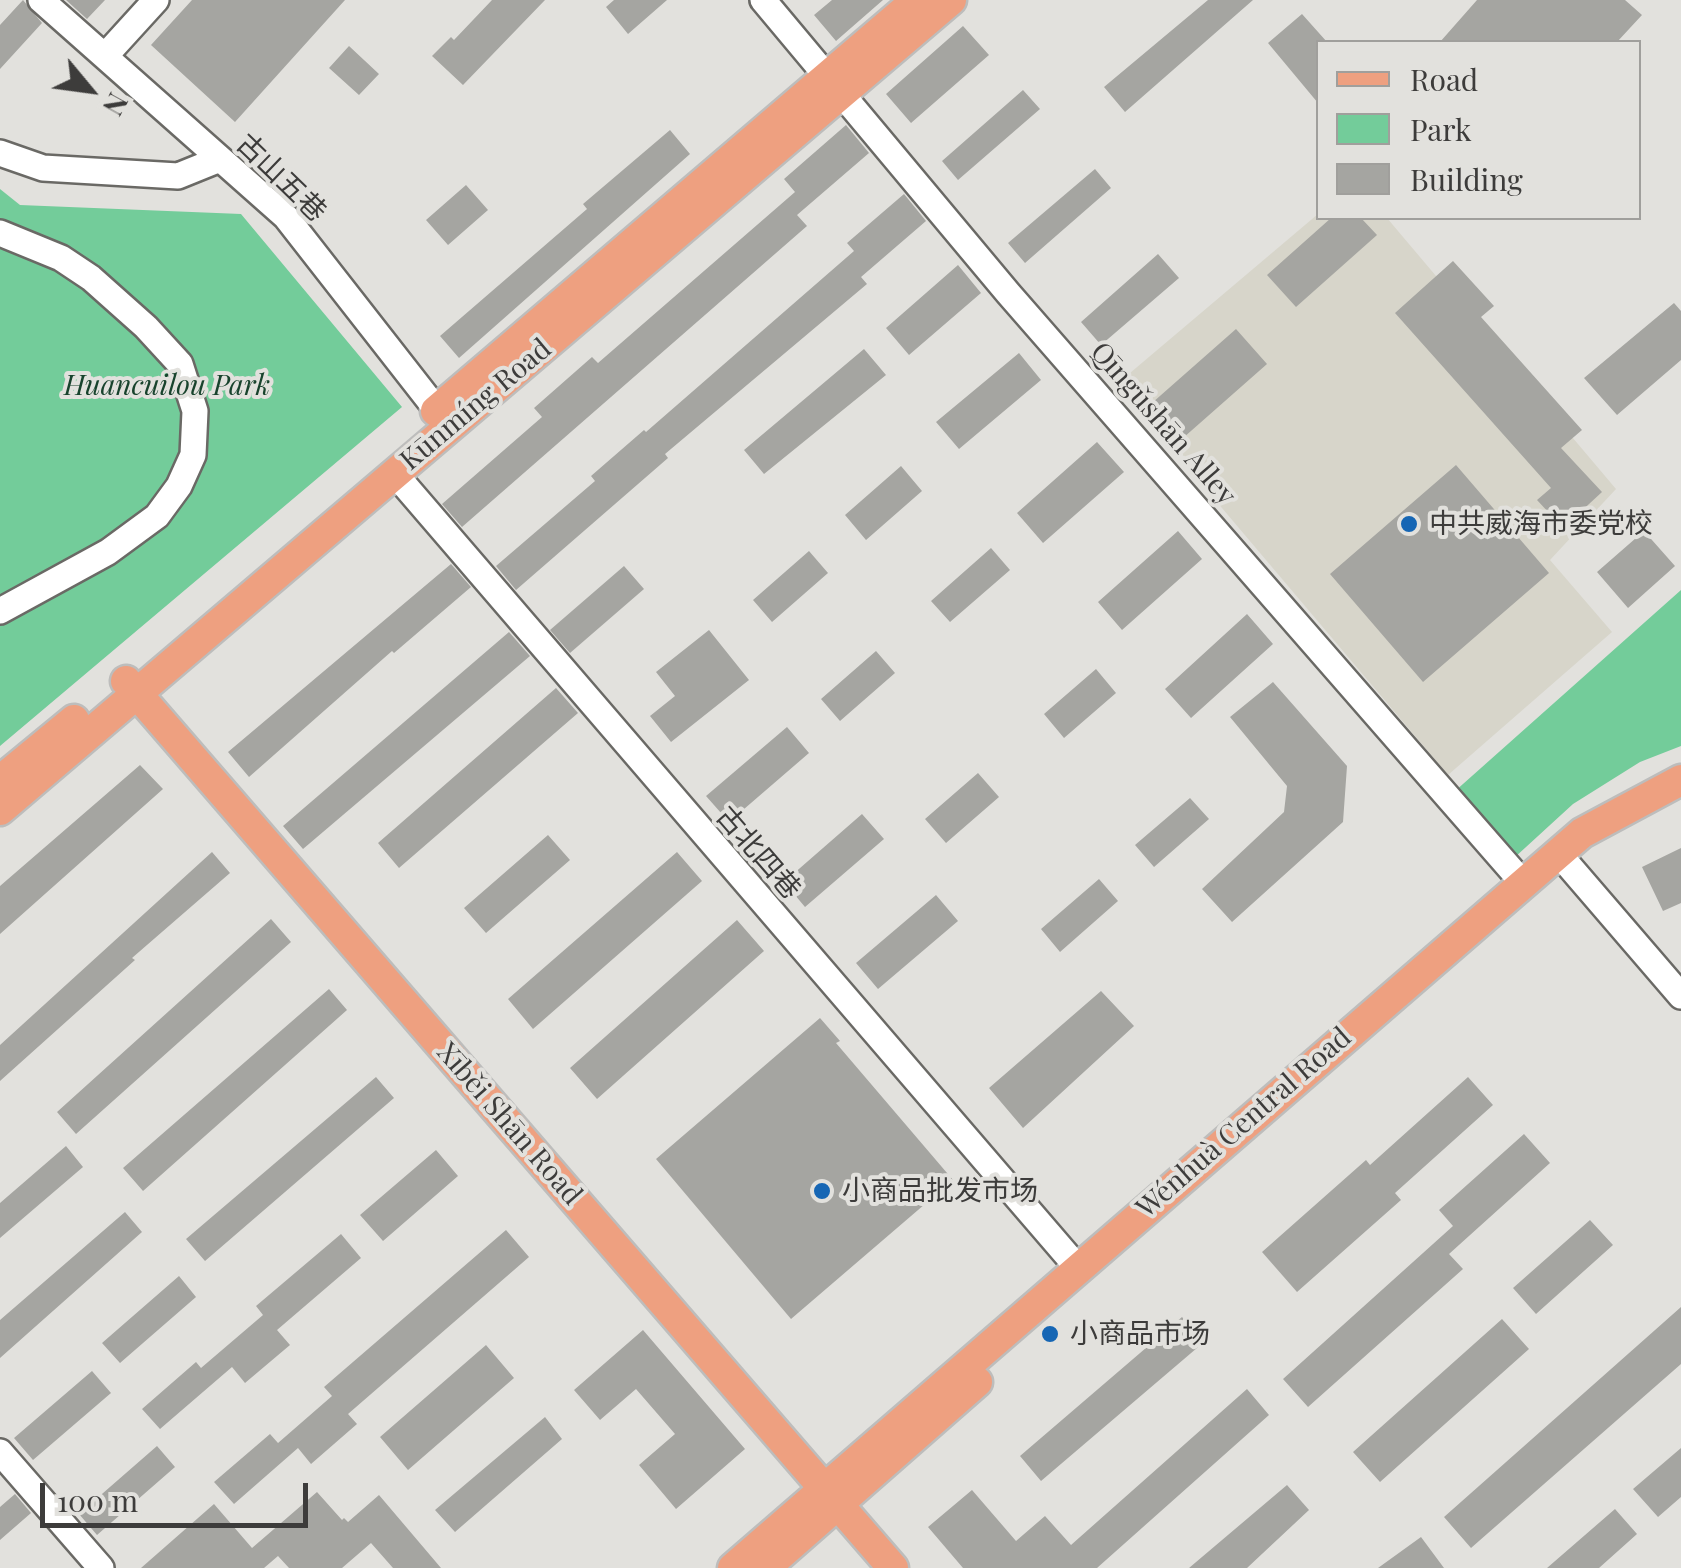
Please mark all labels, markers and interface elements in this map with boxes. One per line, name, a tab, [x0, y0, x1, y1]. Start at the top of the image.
north arrow	[40, 40, 140, 140]
legend	[1316, 40, 1641, 220]
text: Road	[1410, 59, 1478, 99]
text: N	[96, 87, 138, 123]
text: Park	[1410, 109, 1472, 149]
street label: 古山五巷	[229, 127, 333, 229]
text: Building	[1410, 159, 1523, 199]
street label: Kūnmíng Road	[394, 332, 558, 478]
street label: Qīngǔshān Alley	[1083, 336, 1243, 512]
park label: Huancuilou Park	[64, 369, 270, 403]
place label: 中共威海市委党校	[1429, 507, 1653, 541]
marker: 中共威海市委党校	[1398, 513, 1420, 535]
street label: 古北四巷	[709, 800, 807, 906]
street label: Wénhuà Central Road	[1130, 1021, 1358, 1225]
street label: Xīběi Shān Road	[429, 1036, 589, 1212]
place label: 小商品批发市场	[842, 1174, 1038, 1208]
marker: 小商品批发市场	[811, 1180, 833, 1202]
place label: 小商品市场	[1070, 1317, 1210, 1351]
marker: 小商品市场	[1039, 1323, 1061, 1345]
scale bar	[45, 1463, 312, 1525]
text: 100 m	[57, 1480, 138, 1520]

